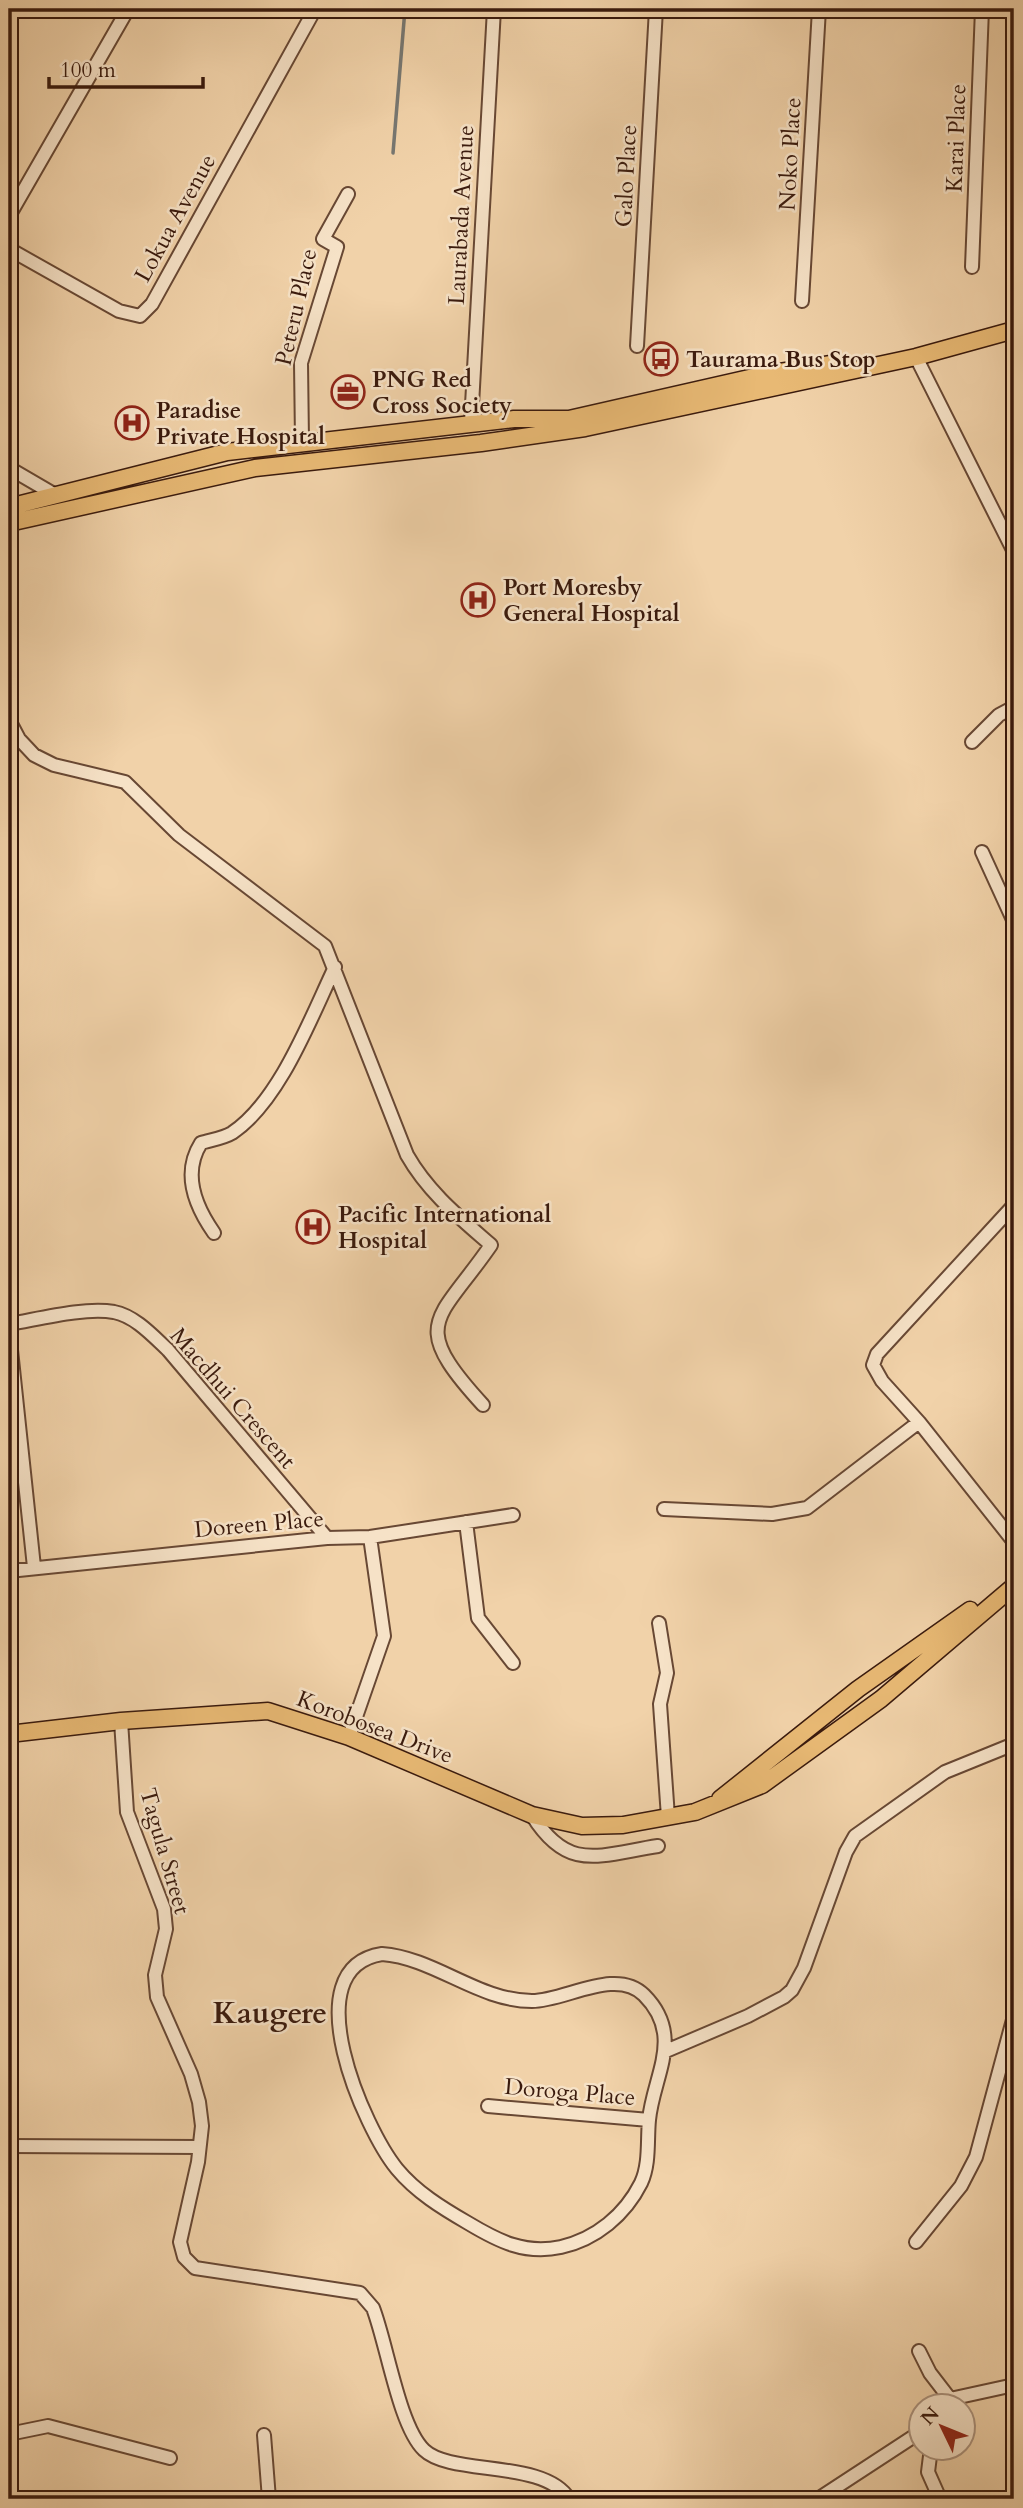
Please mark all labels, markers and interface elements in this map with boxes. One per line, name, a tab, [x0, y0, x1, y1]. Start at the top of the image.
scale bar	[49, 46, 203, 90]
text: 100 m	[60, 56, 116, 85]
street label: Karai Place	[939, 83, 973, 193]
street label: Noko Place	[772, 97, 808, 211]
street label: Laurabada Avenue	[441, 124, 481, 306]
street label: Galo Place	[608, 124, 644, 228]
street label: Lokua Avenue	[127, 148, 223, 288]
street label: Peteru Place	[267, 245, 325, 369]
bus stop icon: Taurama Bus Stop	[642, 340, 680, 378]
place label: Taurama Bus Stop	[686, 344, 876, 375]
place label: PNG Red Cross Society	[372, 364, 512, 421]
office icon: PNG Red Cross Society	[329, 373, 367, 411]
place label: Paradise Private Hospital	[156, 395, 325, 452]
hospital icon: Paradise Private Hospital	[113, 404, 151, 442]
place label: Port Moresby General Hospital	[503, 572, 680, 629]
hospital icon: Port Moresby General Hospital	[459, 581, 497, 619]
place label: Pacific International Hospital	[338, 1199, 551, 1256]
hospital icon: Pacific International Hospital	[294, 1208, 332, 1246]
street label: Macdhui Crescent	[163, 1321, 303, 1475]
street label: Doreen Place	[193, 1503, 325, 1545]
street label: Korobosea Drive	[292, 1683, 458, 1771]
street label: Tagula Street	[132, 1784, 198, 1918]
district label: Kaugere	[213, 1993, 327, 2034]
street label: Doroga Place	[503, 2071, 637, 2113]
north arrow	[908, 2392, 978, 2462]
text: N	[915, 2401, 946, 2431]

